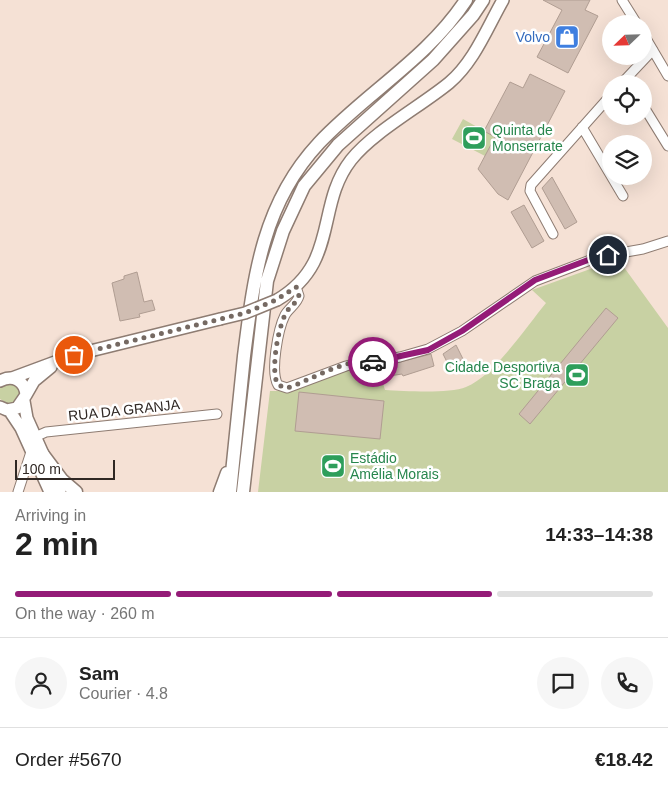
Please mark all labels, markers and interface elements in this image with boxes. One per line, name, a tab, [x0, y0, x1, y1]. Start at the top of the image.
north arrow	[602, 15, 652, 65]
map controls	[602, 15, 652, 185]
shop icon: Volvo	[554, 24, 580, 50]
place label: Volvo	[516, 29, 550, 45]
button: locate	[602, 75, 652, 125]
place label: Quinta de Monserrate	[492, 122, 563, 154]
sports icon: Quinta de Monserrate	[461, 125, 487, 151]
button: layers	[602, 135, 652, 185]
pin	[587, 234, 629, 276]
icon: home	[594, 241, 622, 269]
pin	[53, 334, 95, 376]
courier	[348, 337, 398, 387]
icon: bag	[60, 341, 88, 369]
icon: car	[359, 348, 387, 376]
place label: Cidade Desportiva SC Braga	[445, 359, 560, 391]
sports icon: Cidade Desportiva SC Braga	[564, 362, 590, 388]
street label: RUA DA GRANJA	[67, 396, 181, 424]
place label: Estádio Amélia Morais	[350, 450, 439, 482]
sports icon: Estádio Amélia Morais	[320, 453, 346, 479]
scale bar	[15, 457, 115, 480]
text: 100 m	[22, 461, 61, 477]
text: Arriving in	[15, 507, 86, 524]
text: 14:33–14:38	[545, 524, 653, 545]
text: 2 min	[15, 526, 99, 562]
text: On the way · 260 m	[15, 605, 155, 622]
button: person	[15, 657, 67, 709]
button: chat	[537, 657, 589, 709]
button: phone	[601, 657, 653, 709]
text: Sam	[79, 663, 119, 684]
text: Courier · 4.8	[79, 685, 168, 702]
text: Order #5670	[15, 749, 122, 770]
text: €18.42	[595, 749, 653, 770]

